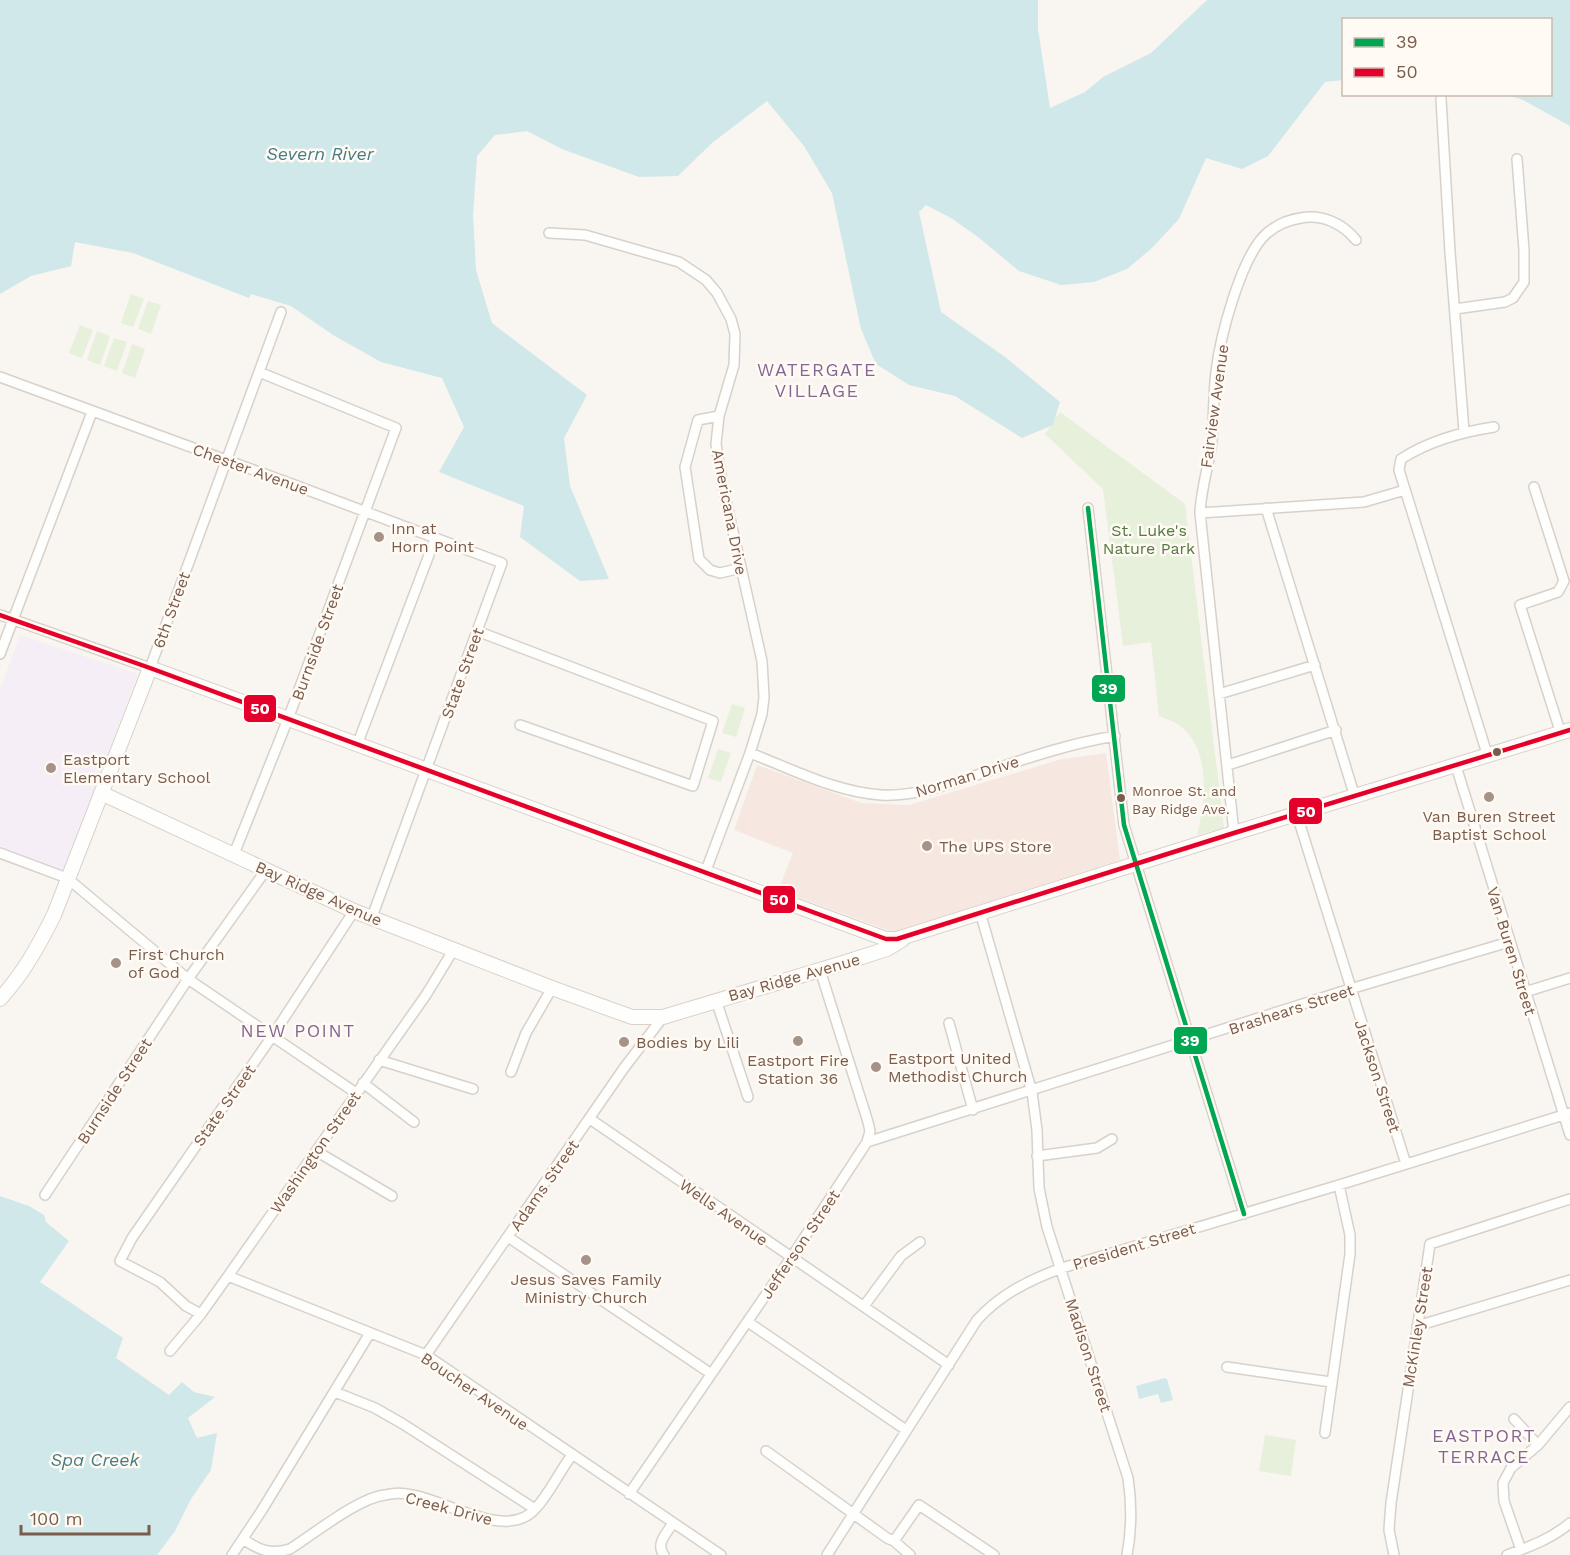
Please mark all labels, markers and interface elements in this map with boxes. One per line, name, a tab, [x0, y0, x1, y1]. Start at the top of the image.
legend	[1342, 18, 1552, 96]
text: 39	[1396, 31, 1418, 52]
text: 50	[1396, 61, 1418, 82]
water label: Severn River	[266, 143, 375, 164]
street label: Fairview Avenue	[1196, 343, 1233, 469]
district label: WATERGATE VILLAGE	[757, 359, 877, 401]
street label: Chester Avenue	[190, 440, 311, 499]
street label: Americana Drive	[708, 448, 751, 577]
place label: Inn at Horn Point	[391, 519, 474, 556]
park label: St. Luke's Nature Park	[1103, 521, 1195, 558]
marker: Inn at Horn Point	[372, 530, 386, 544]
street label: 6th Street	[149, 569, 194, 651]
street label: Burnside Street	[288, 581, 347, 703]
street label: State Street	[437, 625, 488, 721]
line badge: 39	[1091, 674, 1126, 703]
text: 39	[1098, 679, 1118, 698]
line badge: 50	[243, 694, 277, 723]
text: 50	[250, 699, 270, 718]
unlabelled marker	[1491, 746, 1503, 758]
place label: Eastport Elementary School	[63, 750, 211, 787]
street label: Norman Drive	[913, 752, 1021, 801]
marker: Eastport Elementary School	[44, 761, 58, 775]
place label: Monroe St. and Bay Ridge Ave.	[1132, 783, 1236, 817]
marker: Van Buren Street Baptist School	[1482, 790, 1496, 804]
marker: Monroe St. and Bay Ridge Ave.	[1115, 792, 1127, 804]
line badge: 50	[1288, 797, 1323, 825]
text: 50	[1296, 802, 1316, 821]
place label: Van Buren Street Baptist School	[1422, 807, 1556, 844]
place label: The UPS Store	[939, 837, 1052, 856]
marker: The UPS Store	[920, 839, 934, 853]
street label: Bay Ridge Avenue	[253, 857, 385, 930]
line badge: 50	[762, 885, 796, 914]
street label: Van Buren Street	[1483, 885, 1540, 1018]
text: 50	[769, 890, 789, 909]
place label: First Church of God	[128, 945, 225, 982]
street label: Bay Ridge Avenue	[726, 950, 862, 1005]
marker: First Church of God	[109, 956, 123, 970]
street label: Brashears Street	[1226, 980, 1357, 1039]
street label: Jackson Street	[1350, 1017, 1405, 1135]
district label: NEW POINT	[240, 1020, 356, 1041]
line badge: 39	[1173, 1026, 1208, 1055]
text: 39	[1180, 1031, 1200, 1050]
place label: Bodies by Lili	[636, 1033, 740, 1052]
marker: Eastport Fire Station 36	[791, 1034, 805, 1048]
street label: Burnside Street	[73, 1035, 156, 1148]
marker: Bodies by Lili	[617, 1035, 631, 1049]
place label: Eastport United Methodist Church	[888, 1049, 1028, 1086]
place label: Eastport Fire Station 36	[747, 1051, 849, 1088]
marker: Eastport United Methodist Church	[869, 1060, 883, 1074]
street label: State Street	[189, 1061, 260, 1150]
street label: Washington Street	[266, 1087, 365, 1217]
street label: Adams Street	[506, 1136, 583, 1234]
street label: Wells Avenue	[676, 1175, 772, 1250]
street label: Jefferson Street	[757, 1186, 844, 1302]
street label: President Street	[1070, 1219, 1198, 1274]
marker: Jesus Saves Family Ministry Church	[579, 1253, 593, 1267]
street label: McKinley Street	[1399, 1265, 1436, 1389]
place label: Jesus Saves Family Ministry Church	[511, 1270, 662, 1307]
street label: Madison Street	[1061, 1296, 1116, 1415]
street label: Boucher Avenue	[417, 1348, 532, 1434]
district label: EASTPORT TERRACE	[1432, 1425, 1536, 1467]
water label: Spa Creek	[51, 1449, 141, 1470]
street label: Creek Drive	[403, 1488, 495, 1529]
scale bar	[21, 1498, 148, 1536]
text: 100 m	[30, 1508, 83, 1529]

